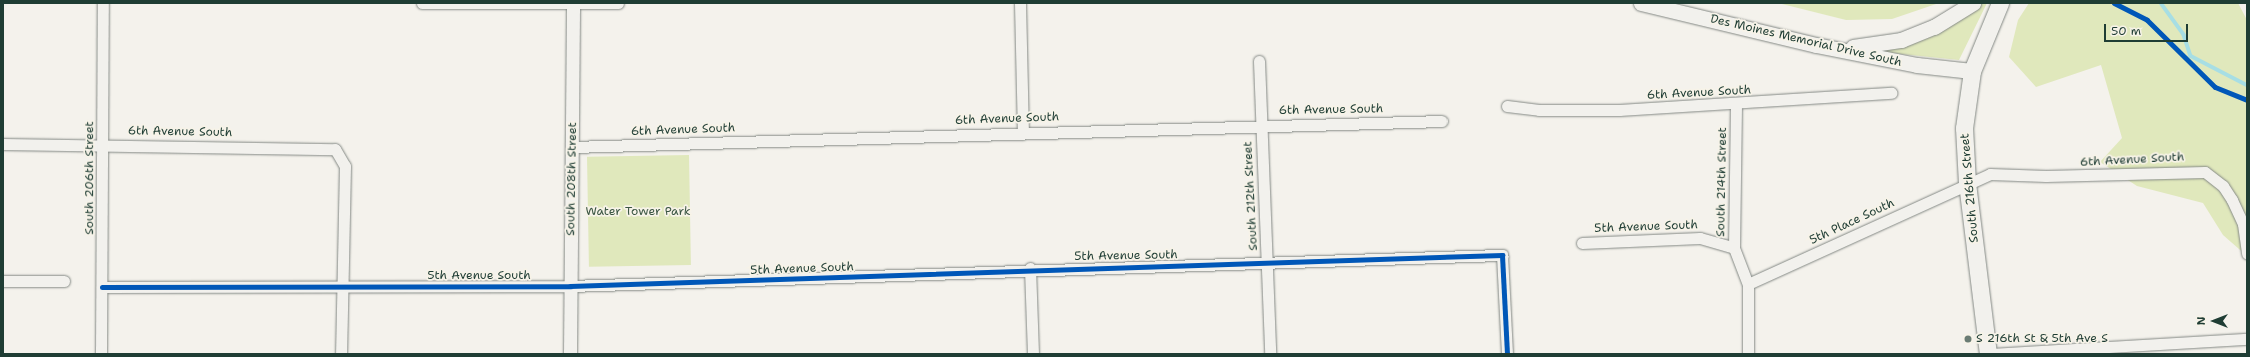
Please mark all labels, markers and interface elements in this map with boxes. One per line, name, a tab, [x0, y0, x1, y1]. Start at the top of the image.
street label: Des Moines Memorial Drive South	[1709, 12, 1903, 70]
scale bar	[2106, 16, 2190, 42]
text: 50 m	[2111, 23, 2141, 39]
street label: 6th Avenue South	[1646, 83, 1752, 103]
street label: 6th Avenue South	[1279, 102, 1383, 118]
street label: 6th Avenue South	[955, 110, 1059, 128]
street label: South 206th Street	[83, 121, 97, 235]
street label: 6th Avenue South	[631, 121, 735, 139]
street label: South 208th Street	[564, 122, 580, 236]
street label: 6th Avenue South	[128, 124, 232, 140]
street label: South 214th Street	[1714, 127, 1730, 237]
street label: South 216th Street	[1958, 133, 1982, 243]
street label: South 212th Street	[1241, 141, 1261, 251]
street label: 6th Avenue South	[2079, 150, 2185, 170]
street label: 5th Place South	[1807, 196, 1897, 248]
park label: Water Tower Park	[585, 205, 691, 219]
street label: 5th Avenue South	[1594, 218, 1698, 236]
street label: 5th Avenue South	[1074, 248, 1178, 264]
street label: 5th Avenue South	[750, 260, 854, 278]
street label: 5th Avenue South	[427, 269, 531, 283]
north arrow	[2194, 301, 2234, 341]
text: N	[2194, 317, 2209, 325]
place label: S 216th St & 5th Ave S	[1976, 332, 2108, 346]
marker: S 216th St & 5th Ave S	[1963, 334, 1973, 344]

